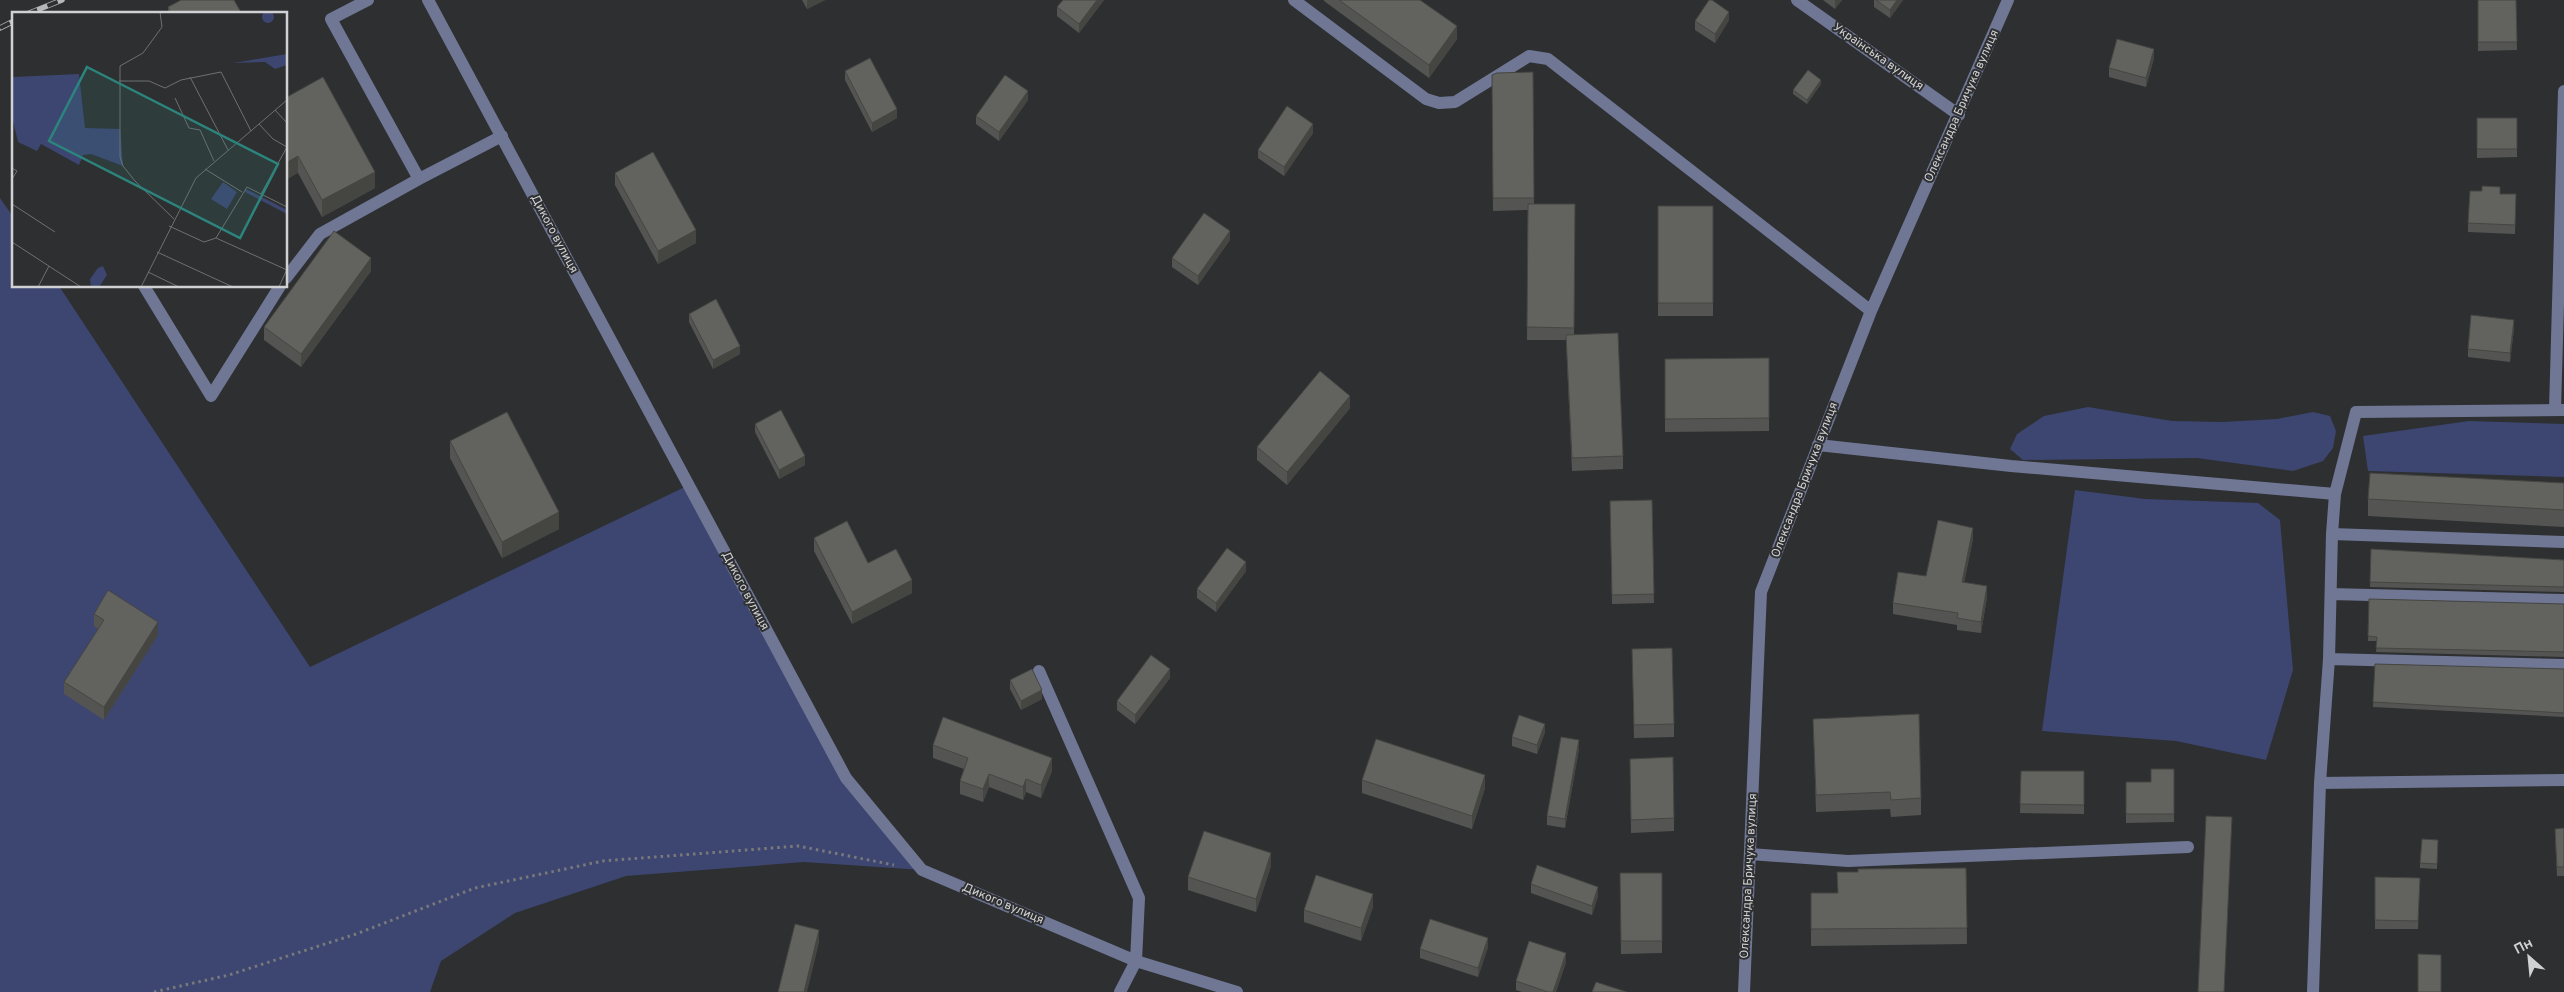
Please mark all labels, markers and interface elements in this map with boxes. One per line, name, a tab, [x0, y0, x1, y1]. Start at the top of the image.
inset map	[12, 12, 288, 288]
street label: Українська вулиця	[1829, 20, 1927, 94]
street label: Олександра Бричука вулиця	[1921, 27, 2003, 185]
street label: Дикого вулиця	[527, 192, 581, 276]
street label: Олександра Бричука вулиця	[1768, 400, 1842, 560]
street label: Дикого вулиця	[718, 549, 772, 633]
street label: Олександра Бричука вулиця	[1737, 793, 1761, 959]
street label: Дикого вулиця	[960, 880, 1046, 928]
north arrow	[2504, 932, 2554, 982]
text: Пн	[2512, 935, 2536, 959]

